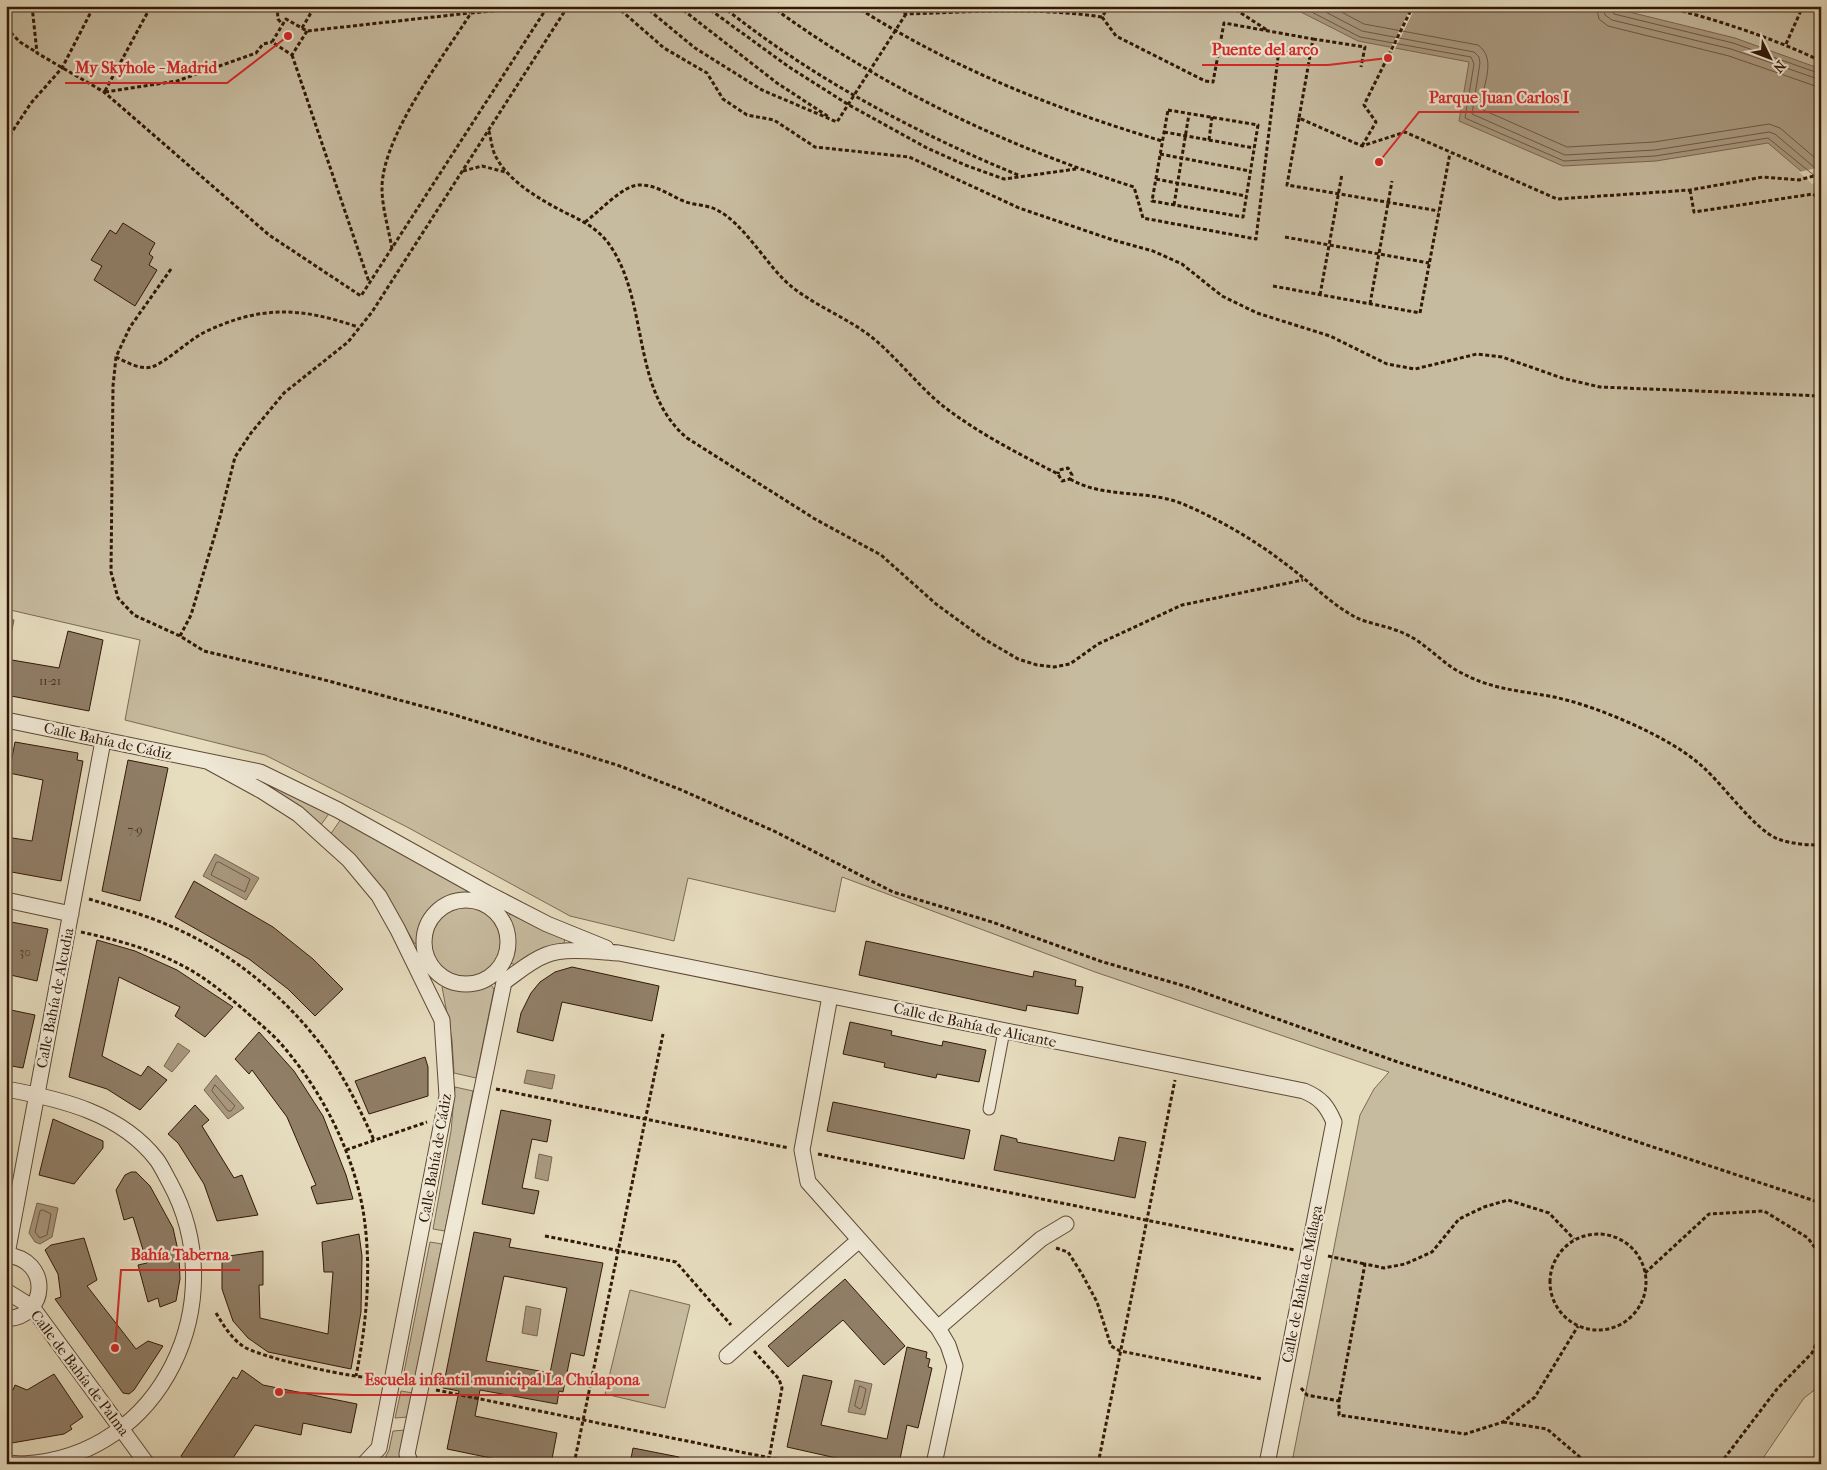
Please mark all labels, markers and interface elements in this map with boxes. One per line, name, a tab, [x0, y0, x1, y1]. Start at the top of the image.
north arrow	[1744, 32, 1794, 82]
callout: Puente del arco	[1202, 34, 1328, 65]
text: Puente del arco	[1212, 40, 1318, 59]
callout: My Skyhole - Madrid	[65, 52, 227, 83]
text: N	[1769, 57, 1789, 76]
text: My Skyhole - Madrid	[74, 58, 218, 78]
callout: Parque Juan Carlos I	[1419, 81, 1579, 112]
text: Parque Juan Carlos I	[1429, 88, 1570, 108]
house number: 11-21	[39, 674, 61, 688]
street label: Calle Bahía de Cádiz	[42, 719, 174, 763]
house number: 7-9	[127, 823, 143, 837]
street label: Calle Bahía de Alcudia	[33, 925, 78, 1070]
house number: 30	[19, 945, 31, 959]
street label: Calle de Bahía de Alicante	[892, 999, 1059, 1051]
street label: Calle Bahía de Cádiz	[415, 1092, 455, 1224]
street label: Calle de Bahía de Málaga	[1278, 1203, 1326, 1364]
callout: Bahía Taberna	[121, 1239, 240, 1270]
text: Bahía Taberna	[131, 1245, 230, 1264]
street label: Calle de Bahía de Palma	[27, 1307, 134, 1440]
callout: Escuela infantil municipal La Chulapona	[354, 1364, 649, 1395]
text: Escuela infantil municipal La Chulapona	[364, 1370, 640, 1390]

